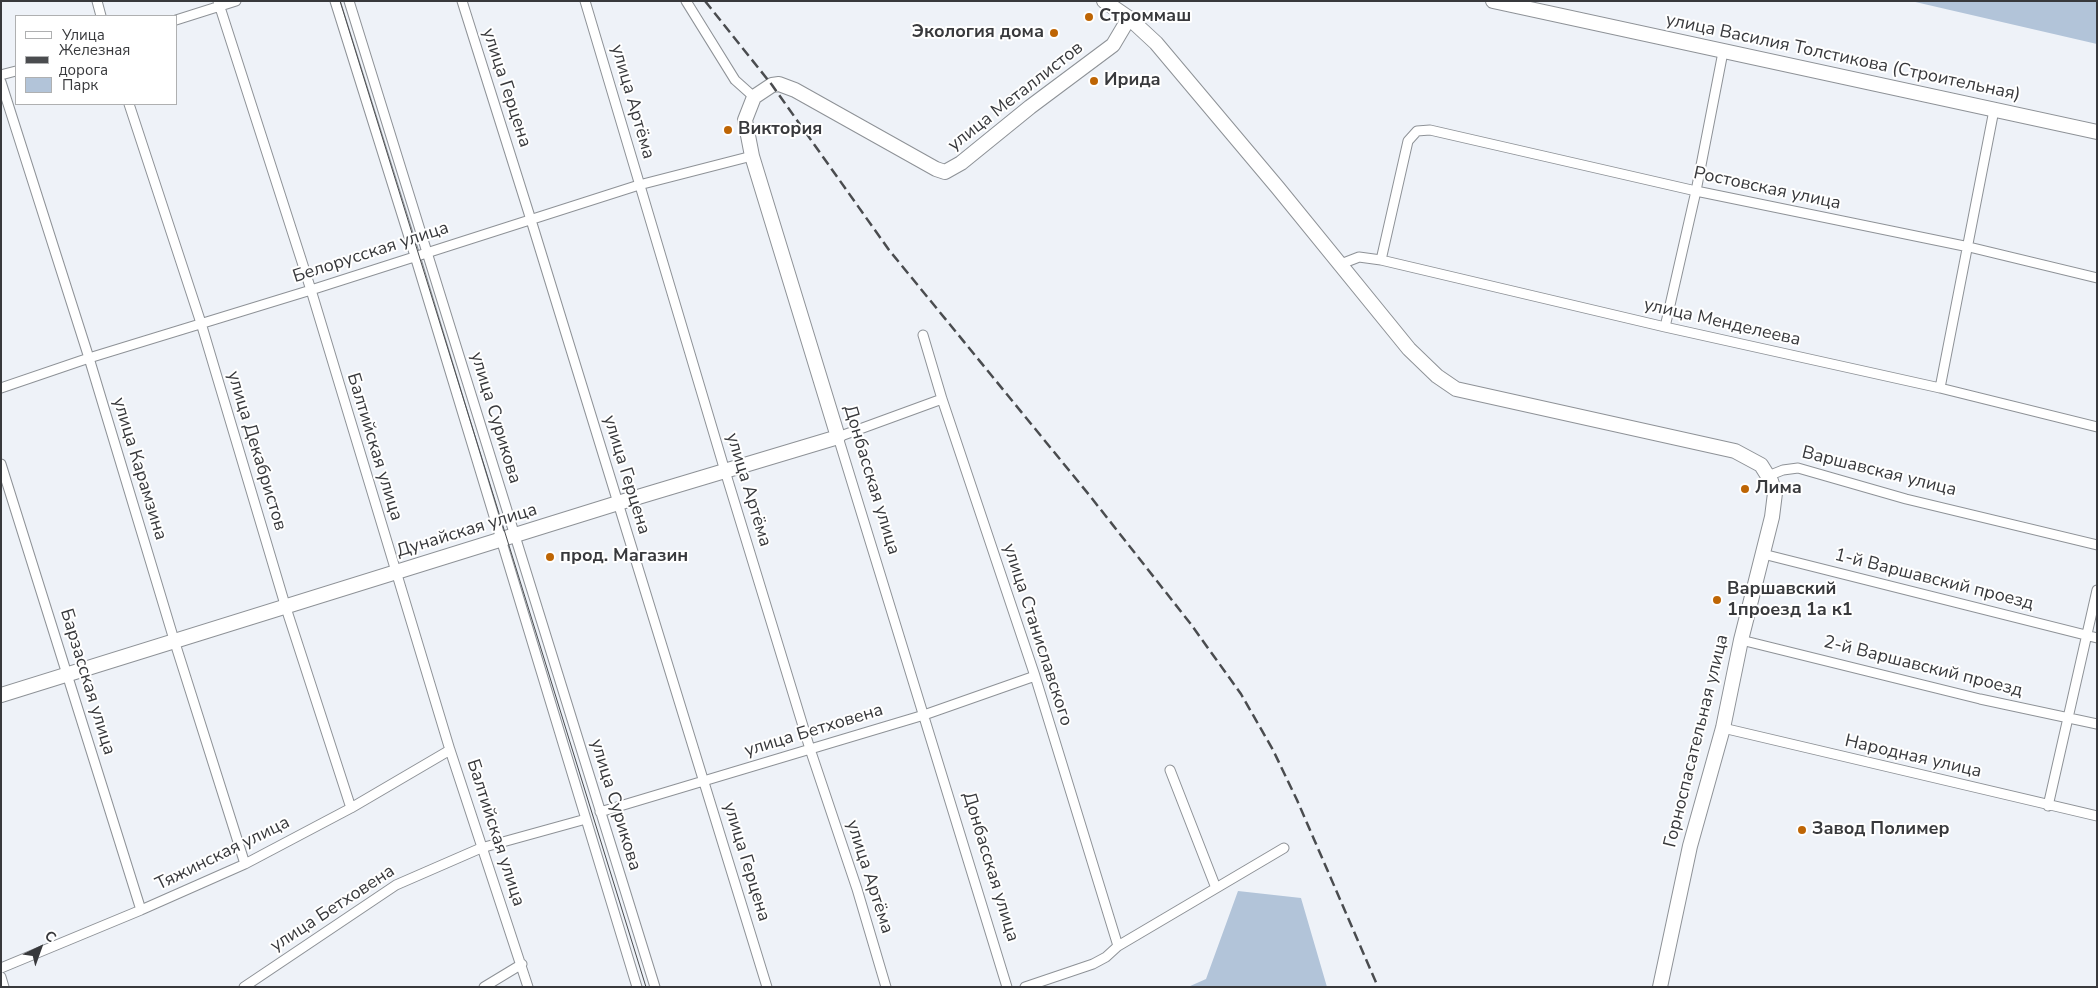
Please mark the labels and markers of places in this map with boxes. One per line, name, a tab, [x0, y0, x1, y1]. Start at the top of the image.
place label: Строммаш	[1099, 6, 1191, 28]
marker: Строммаш	[1083, 11, 1095, 23]
place label: Экология дома	[912, 22, 1044, 44]
marker: Экология дома	[1048, 27, 1060, 39]
place label: Ирида	[1104, 70, 1161, 92]
marker: Ирида	[1088, 75, 1100, 87]
place label: Виктория	[738, 119, 822, 141]
marker: Виктория	[722, 124, 734, 136]
place label: Лима	[1755, 478, 1802, 500]
marker: Лима	[1739, 483, 1751, 495]
place label: прод. Магазин	[560, 546, 688, 568]
marker: прод. Магазин	[544, 551, 556, 563]
place label: Варшавский 1проезд 1а к1	[1727, 579, 1852, 622]
marker: Варшавский 1проезд 1а к1	[1711, 594, 1723, 606]
place label: Завод Полимер	[1812, 819, 1950, 841]
marker: Завод Полимер	[1796, 824, 1808, 836]

